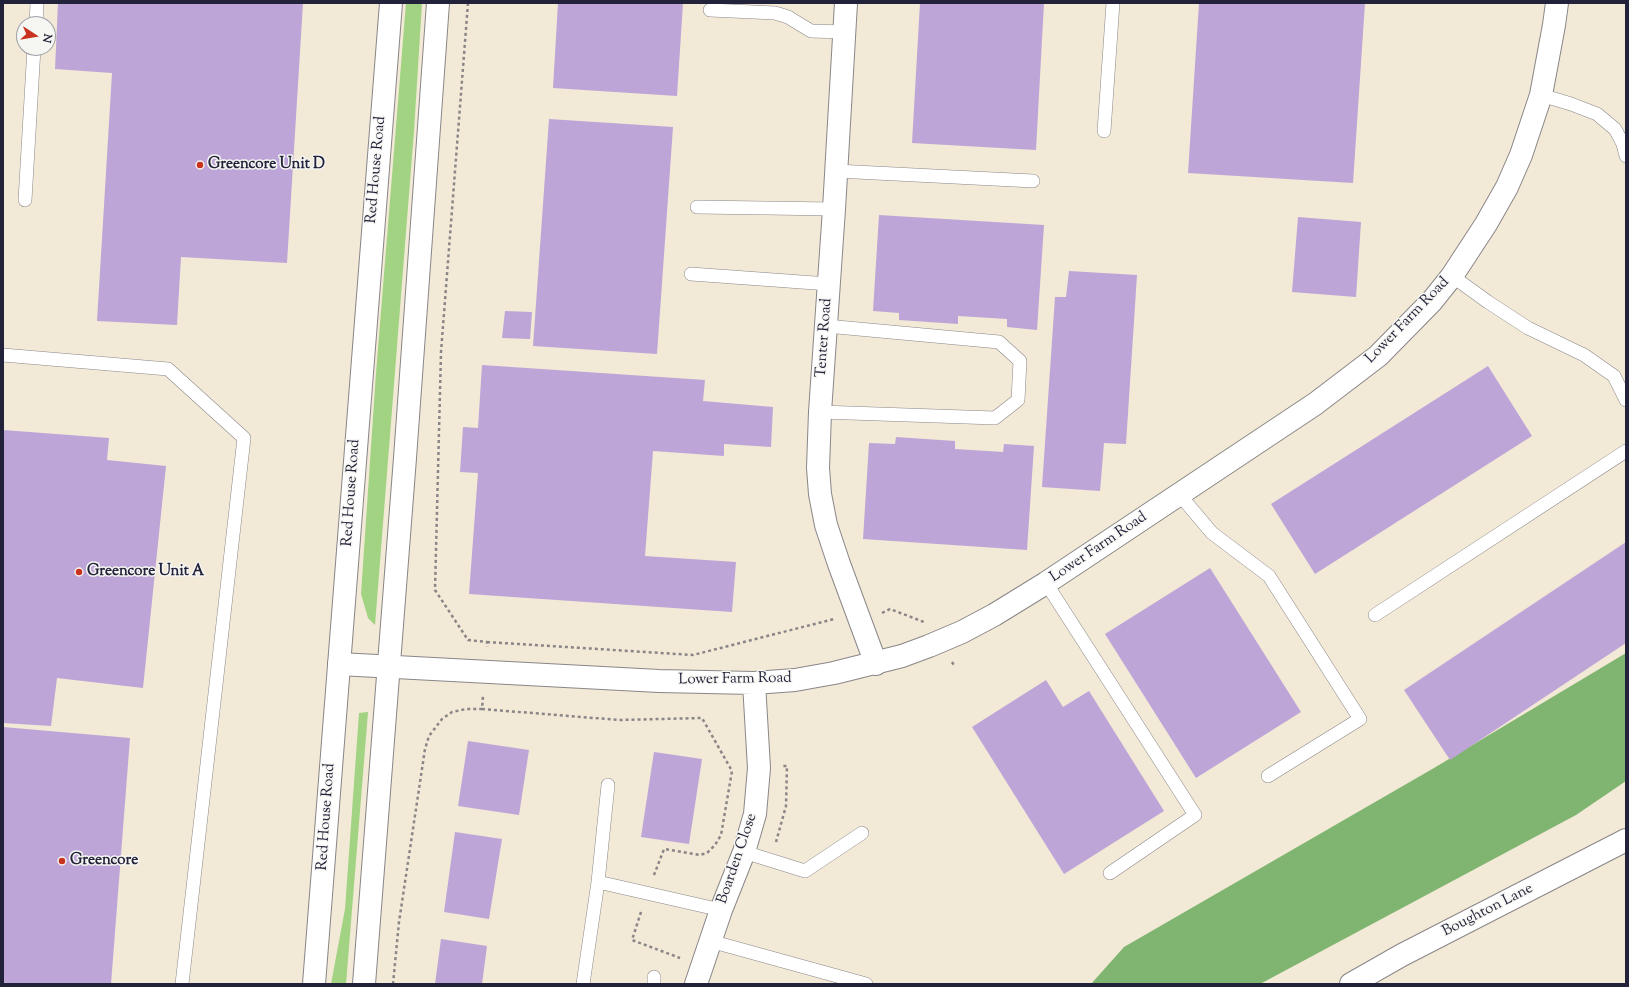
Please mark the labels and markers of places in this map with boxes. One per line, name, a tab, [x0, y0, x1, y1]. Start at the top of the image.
place label: Greencore Unit D	[208, 156, 325, 174]
marker: Greencore Unit D	[195, 160, 205, 170]
place label: Greencore Unit A	[87, 563, 204, 581]
marker: Greencore Unit A	[74, 567, 84, 577]
place label: Greencore	[70, 852, 138, 870]
marker: Greencore	[57, 856, 67, 866]

